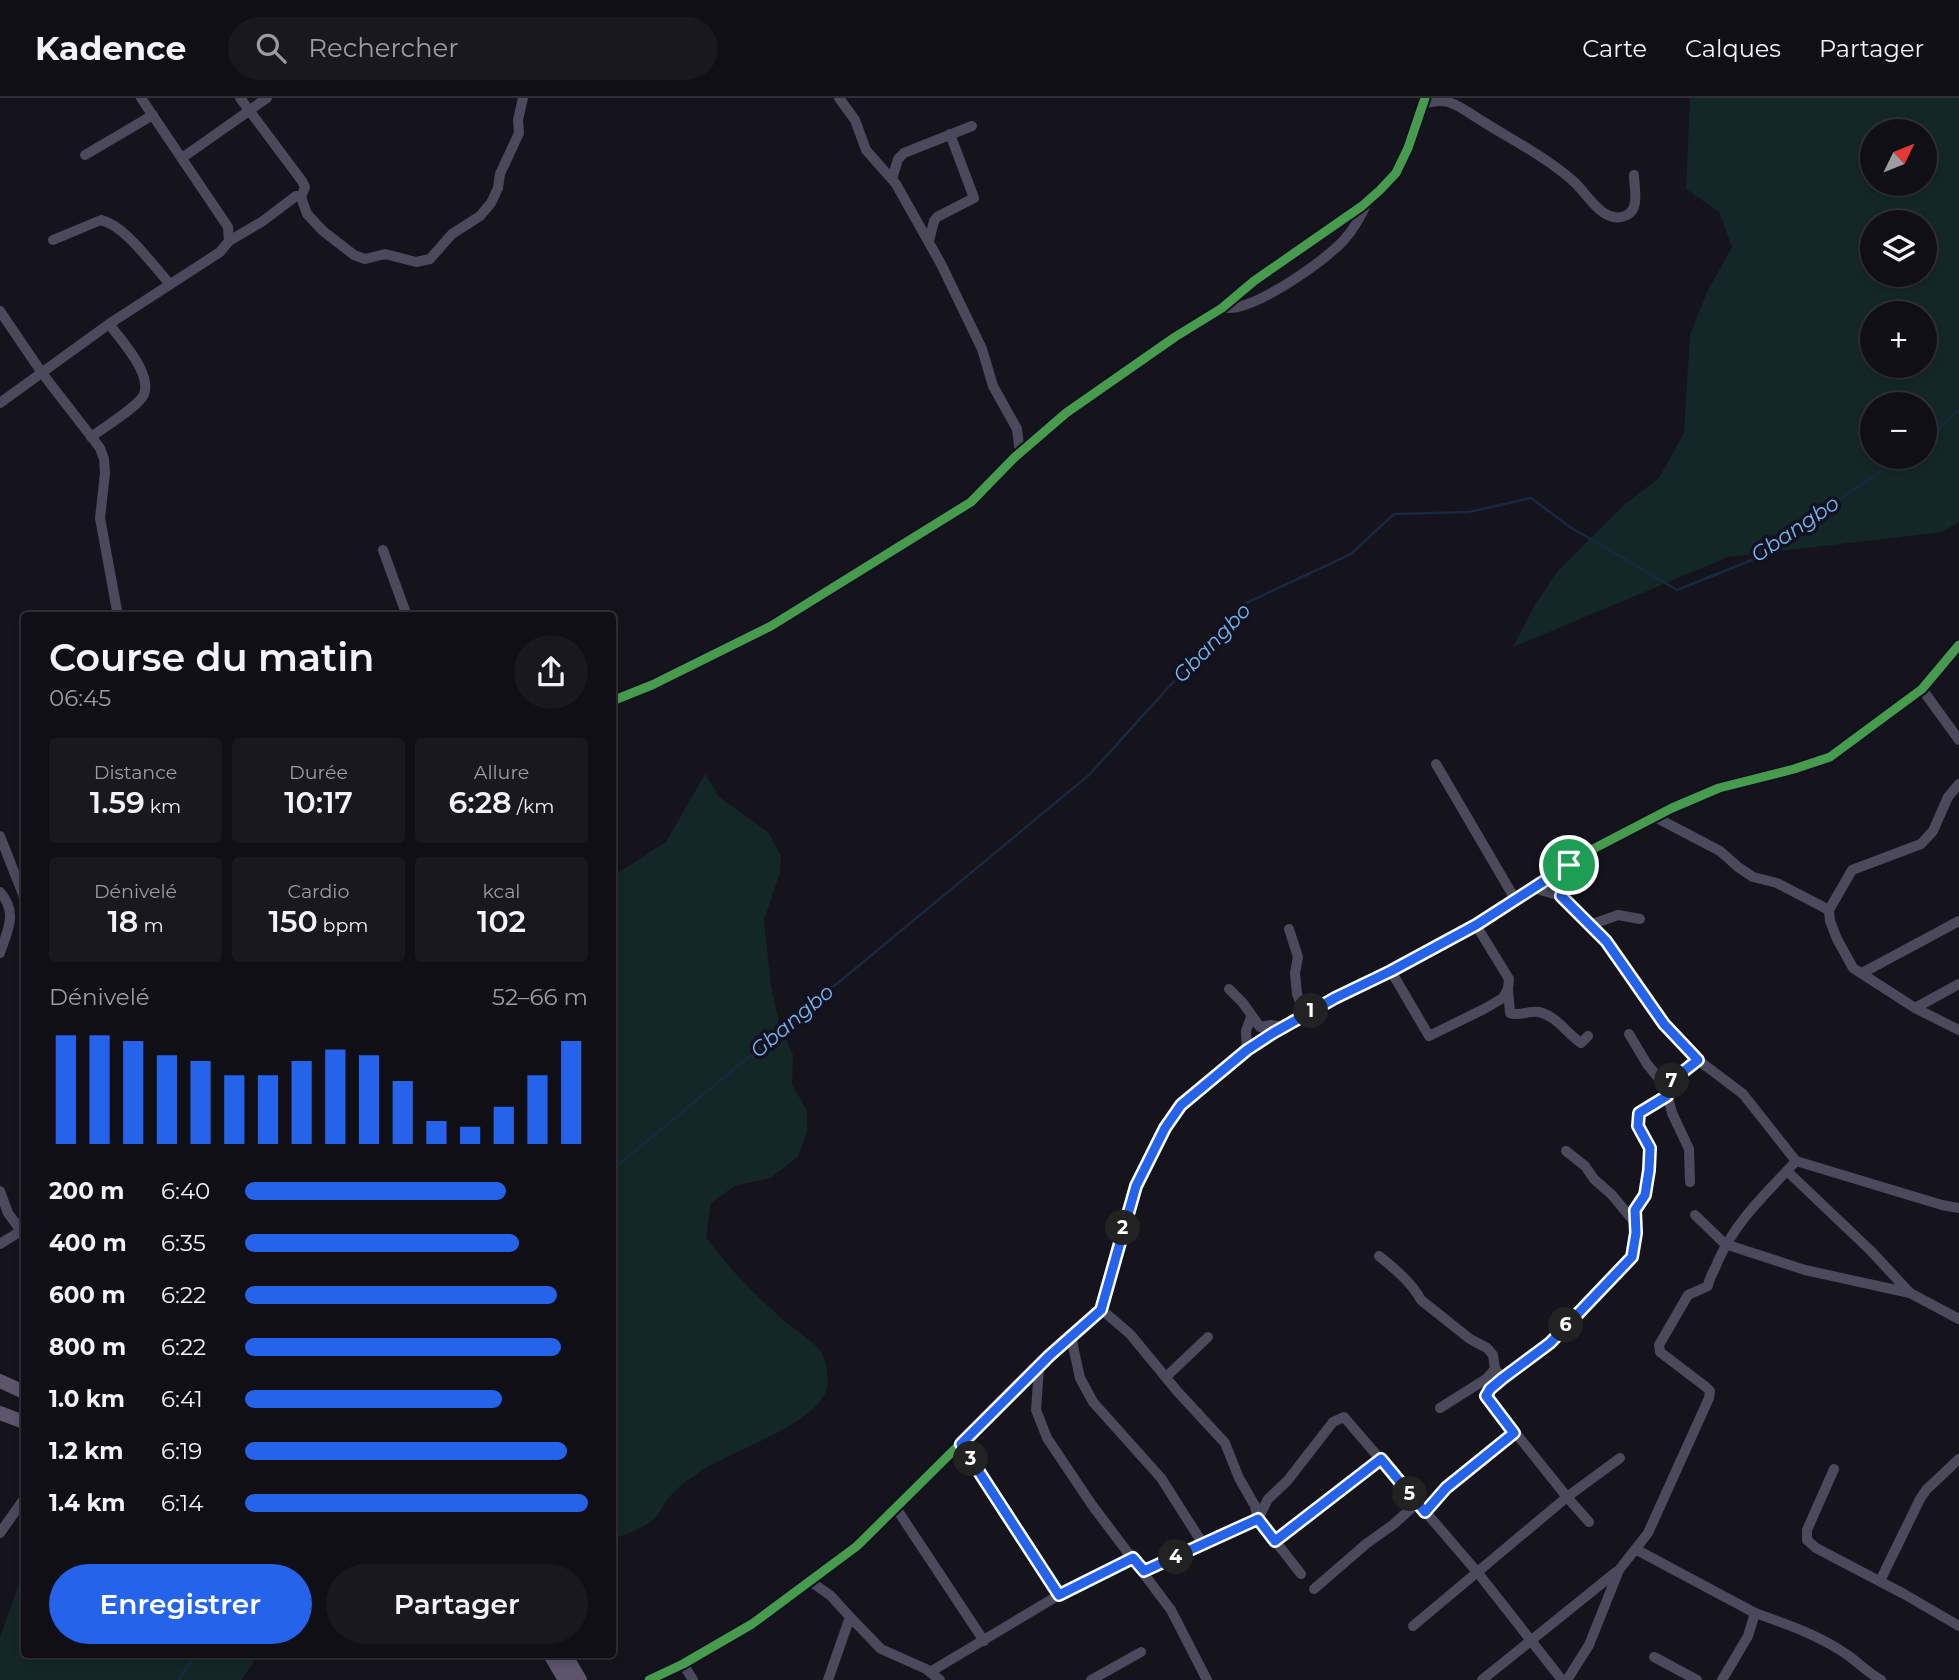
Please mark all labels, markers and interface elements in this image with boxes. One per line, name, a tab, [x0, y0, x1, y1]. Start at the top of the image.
search box	[228, 17, 718, 80]
text: Kadence	[35, 28, 186, 68]
icon: search	[252, 29, 290, 67]
text: Rechercher	[308, 32, 459, 64]
text: Carte	[1582, 34, 1647, 63]
text: Calques	[1685, 34, 1781, 63]
text: Partager	[1819, 34, 1924, 63]
north arrow	[1860, 119, 1937, 196]
map controls	[1860, 119, 1937, 469]
button: layers	[1860, 210, 1937, 287]
button: +	[1860, 301, 1937, 378]
button: −	[1860, 392, 1937, 469]
water label: Gbangbo	[1746, 490, 1843, 567]
water label: Gbangbo	[1168, 598, 1256, 688]
text: Course du matin	[49, 634, 374, 681]
button: share	[514, 635, 588, 709]
text: 06:45	[49, 684, 111, 712]
text: Distance	[94, 761, 177, 784]
text: Durée	[289, 761, 348, 784]
text: Allure	[474, 761, 529, 784]
text: 1.59	[90, 784, 145, 821]
text: 10:17	[284, 784, 353, 821]
text: 6:28	[449, 784, 512, 821]
text: km	[145, 795, 181, 818]
text: /km	[512, 795, 554, 818]
pin	[1539, 835, 1599, 895]
icon: arrive	[1550, 846, 1588, 884]
text: Dénivelé	[94, 880, 177, 903]
text: Cardio	[288, 880, 349, 903]
text: kcal	[483, 880, 520, 903]
text: 18	[107, 903, 138, 940]
text: 150	[268, 903, 318, 940]
text: 102	[477, 903, 526, 940]
text: m	[138, 914, 164, 937]
text: bpm	[318, 914, 369, 937]
water label: Gbangbo	[745, 979, 838, 1063]
text: Dénivelé	[49, 983, 150, 1011]
text: 52–66 m	[492, 983, 588, 1011]
pin: 1	[1294, 993, 1328, 1028]
text: 1	[1307, 999, 1314, 1022]
pin: 7	[1654, 1063, 1690, 1098]
text: 7	[1666, 1069, 1677, 1092]
text: 200 m	[49, 1177, 124, 1205]
text: 6:40	[161, 1177, 210, 1205]
pin: 2	[1106, 1210, 1140, 1246]
text: 2	[1117, 1216, 1128, 1239]
text: 400 m	[49, 1229, 127, 1257]
text: 6:35	[161, 1229, 206, 1257]
text: 600 m	[49, 1281, 126, 1309]
text: 6:22	[161, 1281, 206, 1309]
pin: 6	[1548, 1308, 1584, 1342]
text: 6	[1559, 1313, 1572, 1336]
text: 800 m	[49, 1333, 126, 1361]
text: 6:22	[161, 1333, 206, 1361]
text: 1.0 km	[49, 1385, 125, 1413]
text: 6:41	[161, 1385, 203, 1413]
text: 1.2 km	[49, 1437, 123, 1465]
text: 6:19	[161, 1437, 202, 1465]
pin: 3	[954, 1442, 988, 1476]
text: 3	[965, 1447, 976, 1470]
pin: 5	[1392, 1476, 1428, 1512]
text: 5	[1404, 1482, 1415, 1505]
text: 1.4 km	[49, 1489, 126, 1517]
text: 6:14	[161, 1489, 203, 1517]
pin: 4	[1158, 1540, 1194, 1574]
text: 4	[1169, 1545, 1182, 1568]
button: Enregistrer	[49, 1564, 312, 1644]
button: Partager	[326, 1564, 588, 1644]

